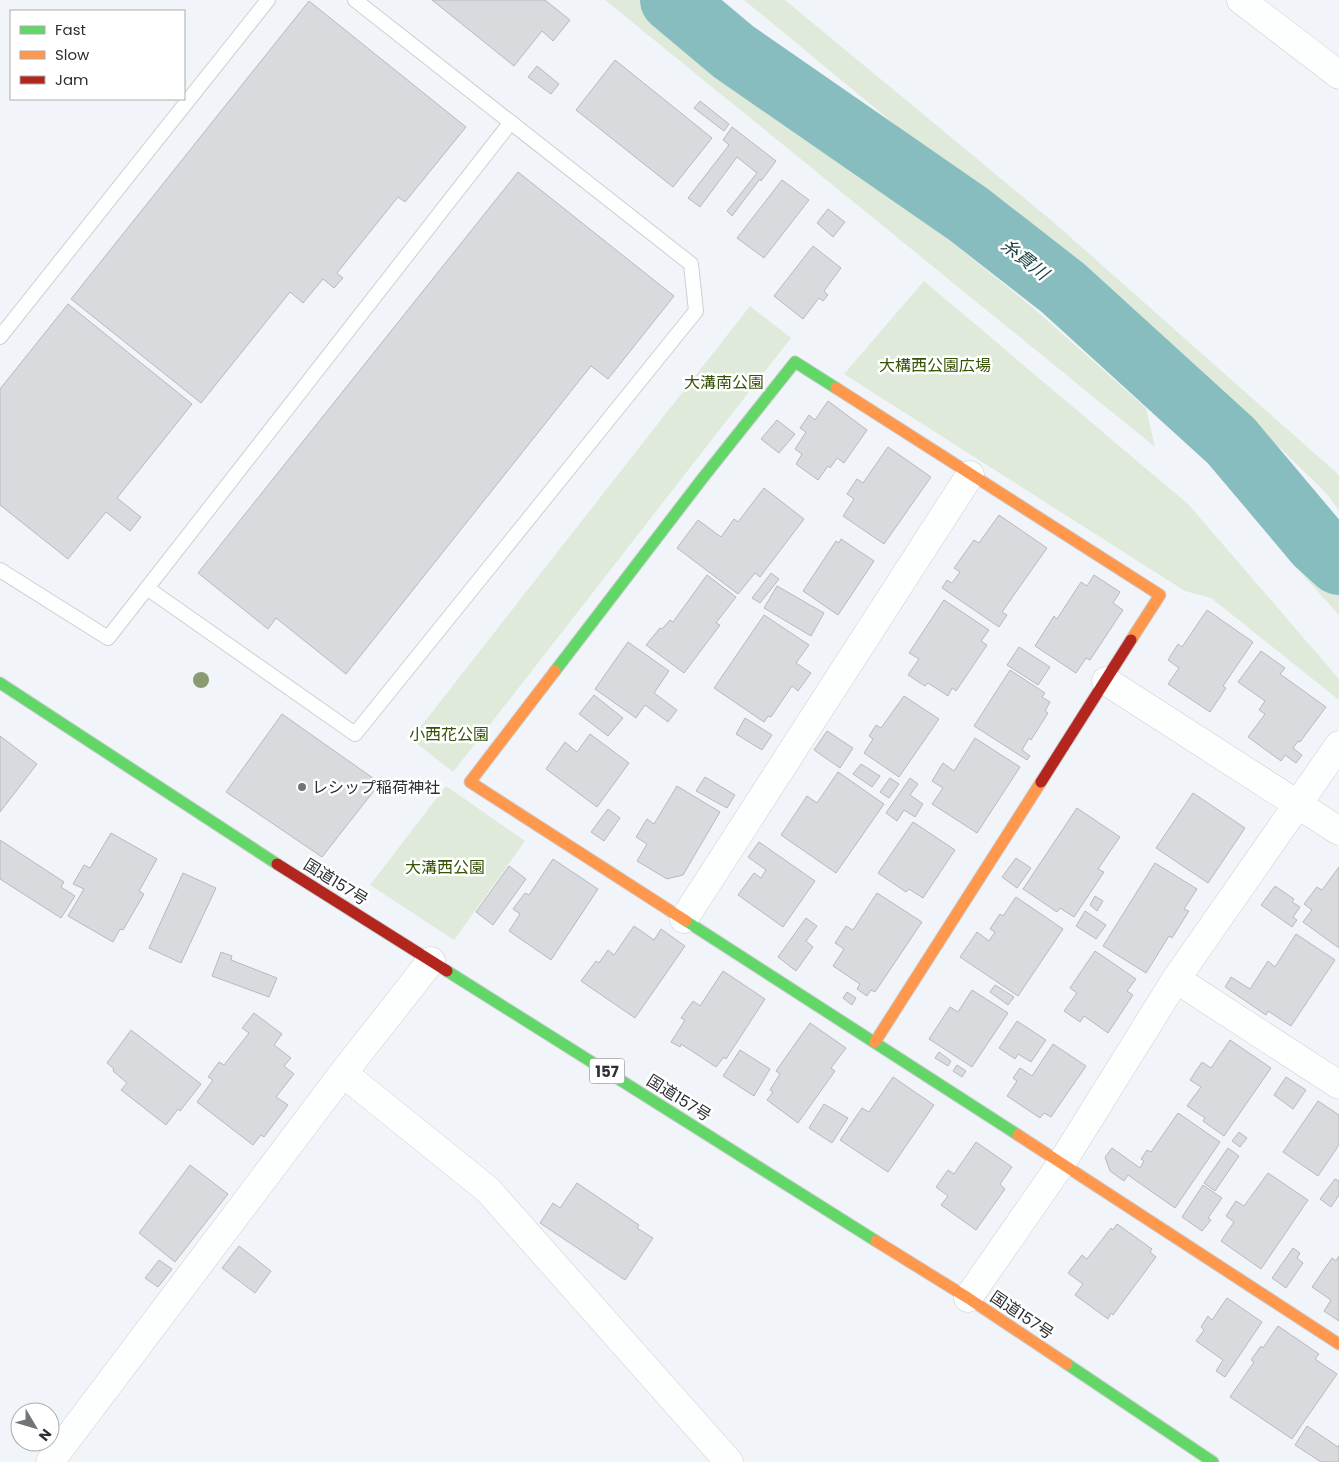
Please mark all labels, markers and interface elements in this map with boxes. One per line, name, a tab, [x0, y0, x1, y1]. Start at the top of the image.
legend	[10, 10, 185, 100]
text: Fast	[55, 19, 86, 40]
text: Slow	[55, 44, 90, 65]
text: Jam	[55, 69, 89, 90]
water label: 糸貫川	[996, 233, 1056, 287]
park label: 大構西公園広場	[879, 354, 991, 377]
park label: 大溝南公園	[684, 371, 764, 394]
park label: 小西花公園	[409, 723, 489, 746]
place label: レシップ稲荷神社	[312, 776, 440, 799]
marker: レシップ稲荷神社	[296, 781, 308, 793]
street label: 国道157号	[299, 853, 373, 911]
park label: 大溝西公園	[405, 856, 485, 879]
road number: 157	[590, 1058, 624, 1084]
street label: 国道157号	[642, 1069, 716, 1127]
street label: 国道157号	[986, 1285, 1058, 1345]
north arrow	[10, 1402, 60, 1452]
text: N	[34, 1425, 56, 1445]

